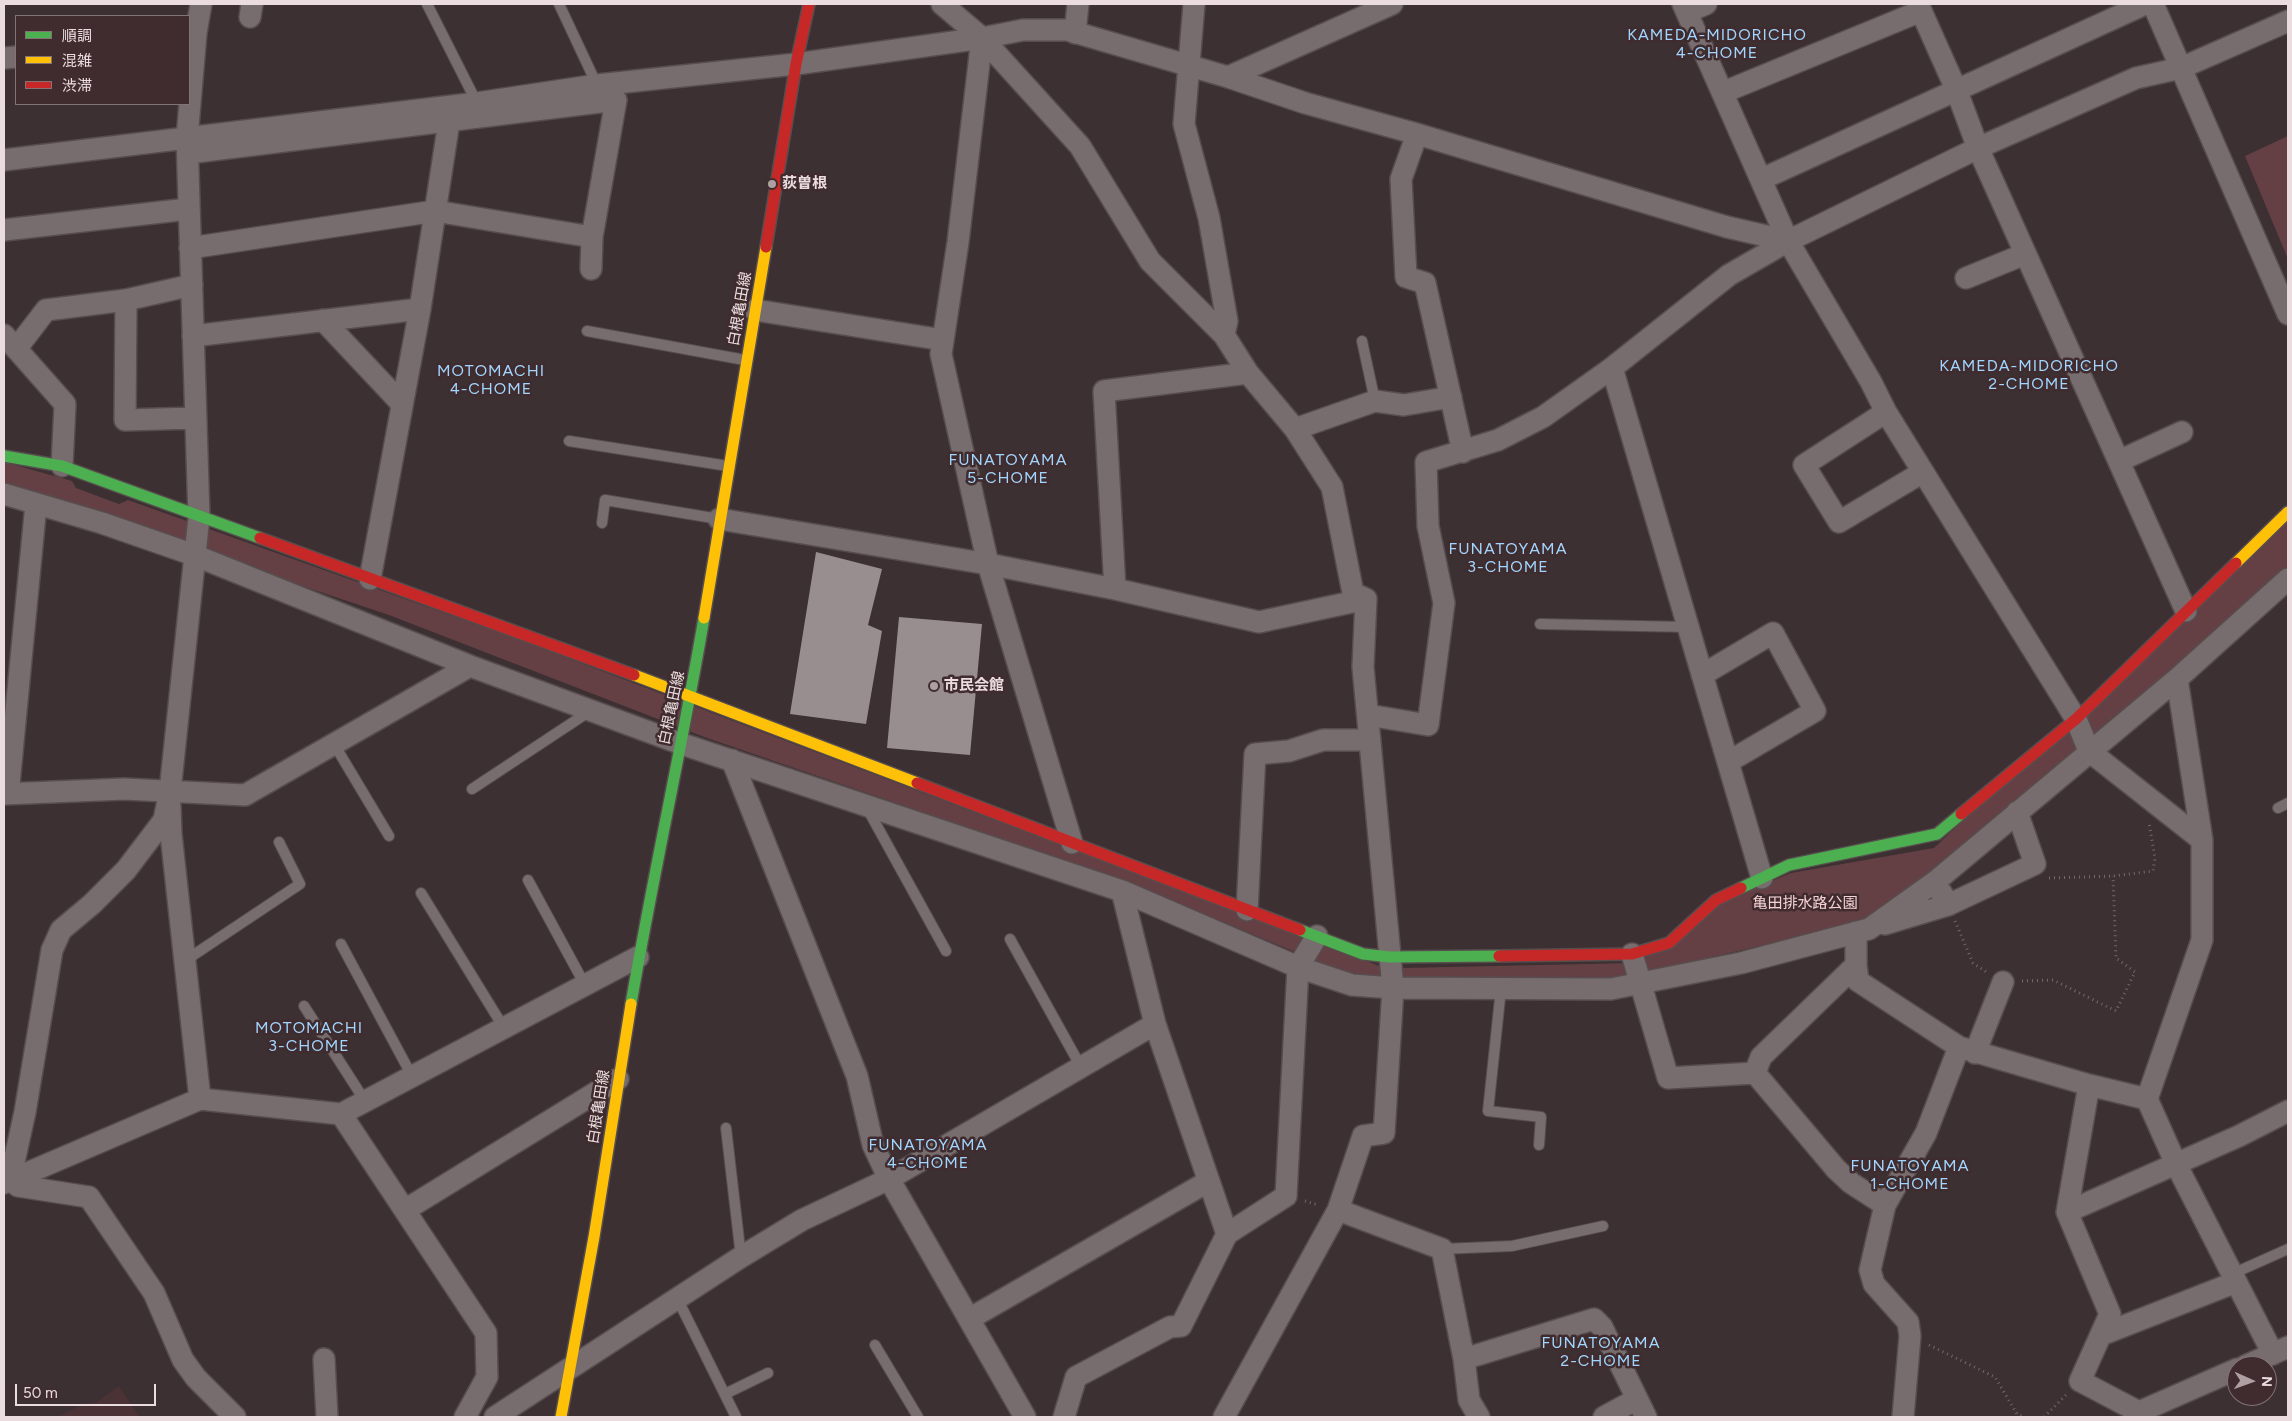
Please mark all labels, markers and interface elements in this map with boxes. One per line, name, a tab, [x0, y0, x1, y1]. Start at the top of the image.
legend	[15, 15, 190, 105]
district label: KAMEDA-MIDORICHO 4-CHOME	[1625, 25, 1809, 63]
text: 順調	[62, 27, 92, 45]
text: 混雑	[62, 52, 92, 70]
text: 渋滞	[62, 77, 92, 95]
place label: 荻曽根	[782, 175, 827, 193]
marker: 荻曽根	[766, 178, 778, 190]
street label: 白根亀田線	[725, 271, 755, 347]
district label: KAMEDA-MIDORICHO 2-CHOME	[1937, 356, 2121, 394]
district label: MOTOMACHI 4-CHOME	[436, 361, 546, 399]
district label: FUNATOYAMA 5-CHOME	[947, 450, 1069, 488]
district label: FUNATOYAMA 3-CHOME	[1447, 539, 1569, 577]
street label: 白根亀田線	[655, 669, 689, 747]
place label: 市民会館	[944, 677, 1004, 695]
marker: 市民会館	[928, 680, 940, 692]
park label: 亀田排水路公園	[1753, 895, 1857, 913]
district label: MOTOMACHI 3-CHOME	[254, 1018, 364, 1056]
street label: 白根亀田線	[584, 1069, 614, 1145]
district label: FUNATOYAMA 4-CHOME	[867, 1135, 989, 1173]
district label: FUNATOYAMA 1-CHOME	[1849, 1156, 1971, 1194]
district label: FUNATOYAMA 2-CHOME	[1540, 1333, 1662, 1371]
north arrow	[2227, 1356, 2277, 1406]
scale bar	[18, 1374, 159, 1406]
text: N	[2258, 1376, 2275, 1387]
text: 50 m	[23, 1384, 58, 1402]

